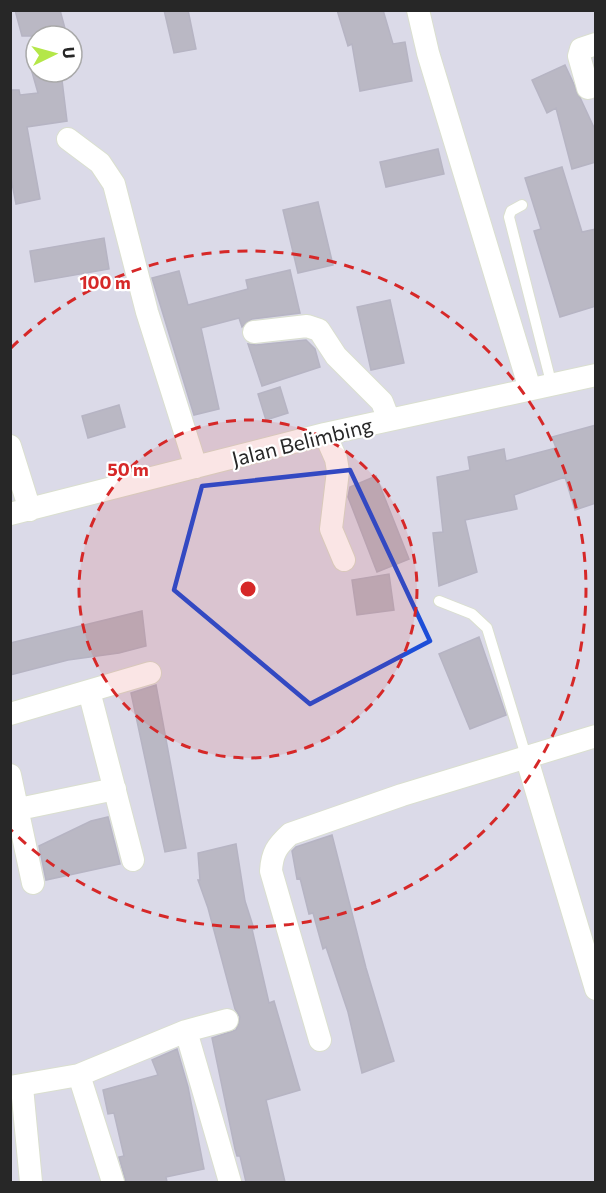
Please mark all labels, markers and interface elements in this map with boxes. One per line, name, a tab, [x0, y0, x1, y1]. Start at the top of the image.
north arrow	[24, 24, 84, 84]
text: U	[59, 46, 79, 59]
text: 100 m	[79, 271, 131, 293]
street label: Jalan Belimbing	[229, 411, 375, 471]
text: 50 m	[107, 458, 149, 480]
centre of rings	[238, 579, 258, 599]

